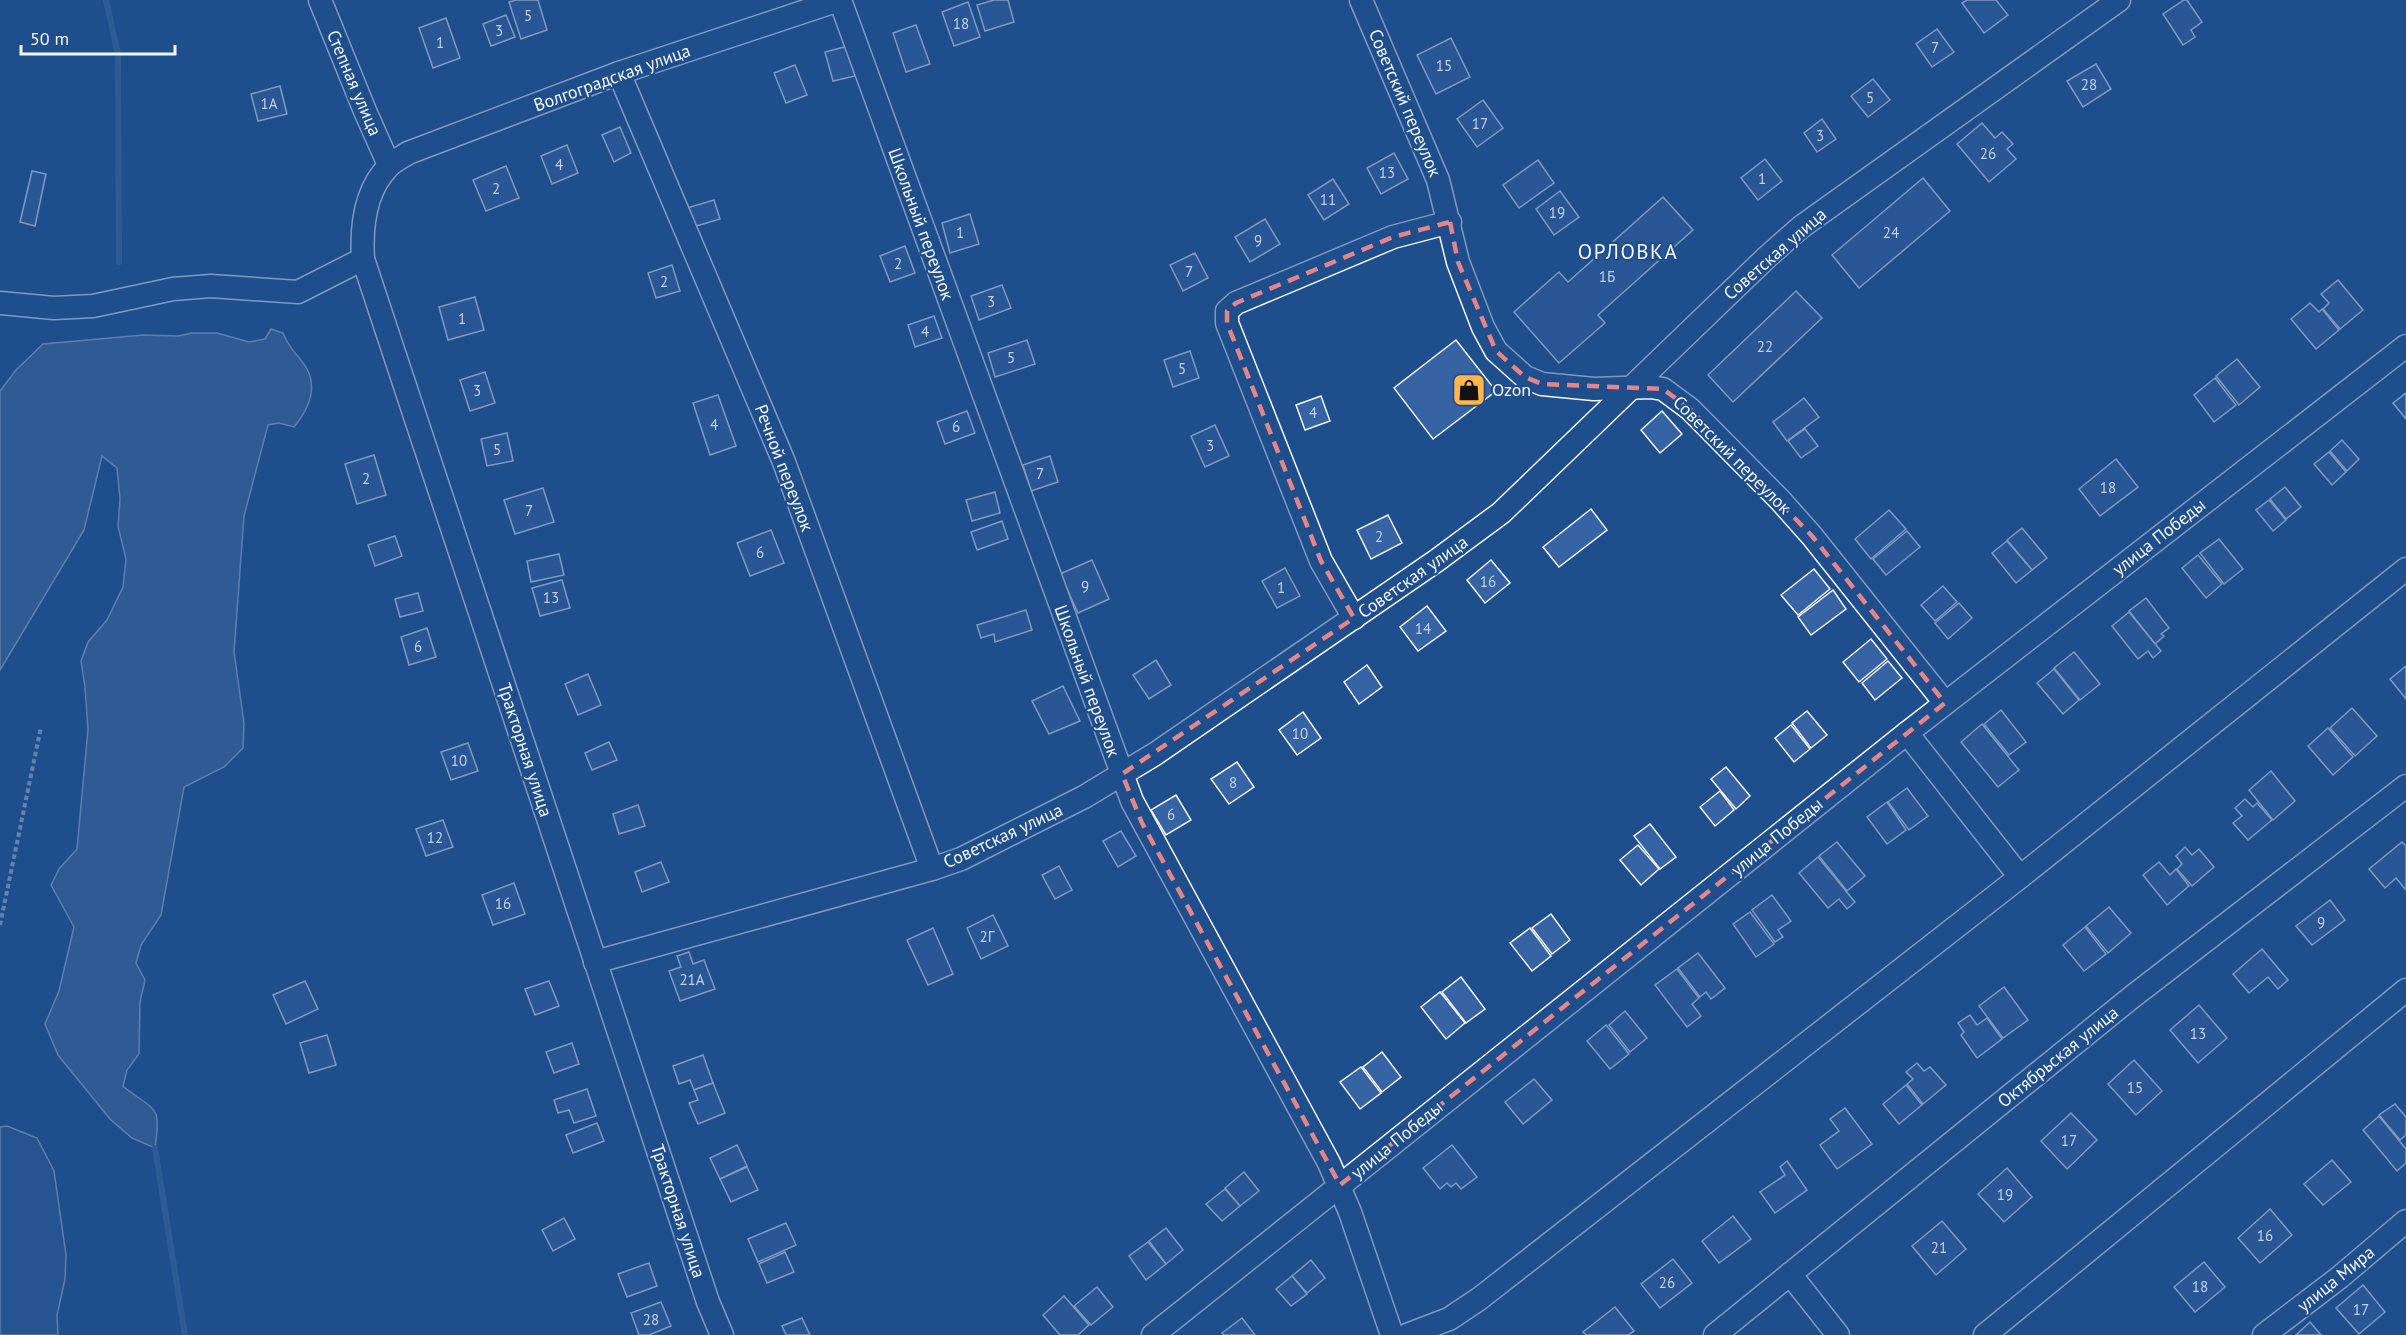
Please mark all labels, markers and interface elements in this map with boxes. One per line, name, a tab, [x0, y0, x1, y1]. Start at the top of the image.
house number: 5	[524, 6, 532, 25]
house number: 18	[953, 14, 969, 33]
scale bar	[21, 18, 176, 56]
house number: 3	[495, 21, 503, 40]
street label: Советский переулок	[1364, 25, 1447, 181]
street label: Степная улица	[322, 26, 387, 139]
text: 50 m	[30, 27, 69, 50]
house number: 1	[436, 33, 444, 52]
house number: 7	[1931, 38, 1939, 57]
street label: Волгоградская улица	[530, 39, 693, 117]
house number: 15	[1436, 56, 1452, 75]
house number: 28	[2081, 75, 2097, 94]
house number: 5	[1866, 88, 1874, 107]
house number: 1А	[261, 94, 278, 113]
house number: 17	[1472, 114, 1488, 133]
house number: 3	[1816, 126, 1824, 145]
house number: 26	[1980, 144, 1996, 163]
street label: Школьный переулок	[883, 145, 960, 303]
house number: 4	[555, 155, 563, 174]
house number: 13	[1379, 163, 1395, 182]
house number: 1	[1758, 169, 1766, 188]
house number: 2	[492, 179, 500, 198]
house number: 11	[1320, 190, 1336, 209]
house number: 19	[1549, 203, 1565, 222]
street label: Советская улица	[1718, 203, 1831, 305]
house number: 1	[956, 223, 964, 242]
house number: 24	[1883, 223, 1899, 242]
house number: 9	[1254, 231, 1262, 250]
district label: ОРЛОВКА	[1578, 238, 1678, 265]
house number: 2	[894, 254, 902, 273]
house number: 7	[1185, 262, 1193, 281]
house number: 1Б	[1599, 267, 1615, 286]
house number: 2	[660, 272, 668, 291]
house number: 3	[987, 292, 995, 311]
house number: 1	[458, 309, 466, 328]
house number: 4	[921, 322, 929, 341]
house number: 22	[1757, 337, 1773, 356]
house number: 5	[1007, 348, 1015, 367]
house number: 5	[1178, 359, 1186, 378]
shop icon: Ozon	[1451, 372, 1487, 408]
place label: Ozon	[1492, 378, 1531, 401]
house number: 3	[473, 381, 481, 400]
street label: Советский переулок	[1668, 391, 1797, 519]
street label: Речной переулок	[750, 401, 819, 535]
house number: 4	[1309, 403, 1317, 422]
house number: 4	[710, 415, 718, 434]
house number: 6	[952, 417, 960, 436]
house number: 3	[1206, 436, 1214, 455]
house number: 5	[493, 440, 501, 459]
house number: 7	[1036, 464, 1044, 483]
house number: 2	[362, 469, 370, 488]
house number: 18	[2100, 478, 2116, 497]
street label: улица Победы	[2107, 493, 2210, 580]
house number: 7	[525, 501, 533, 520]
house number: 2	[1375, 527, 1383, 546]
street label: Советская улица	[1353, 530, 1472, 623]
house number: 6	[756, 543, 764, 562]
house number: 16	[1480, 572, 1496, 591]
house number: 9	[1081, 577, 1089, 596]
house number: 1	[1277, 578, 1285, 597]
house number: 13	[543, 588, 559, 607]
street label: Школьный переулок	[1049, 602, 1126, 760]
house number: 14	[1415, 619, 1431, 638]
house number: 6	[414, 637, 422, 656]
street label: Тракторная улица	[493, 680, 558, 820]
house number: 10	[1292, 724, 1308, 743]
house number: 10	[451, 751, 467, 770]
house number: 8	[1229, 773, 1237, 792]
street label: улица Победы	[1726, 792, 1827, 881]
street label: Советская улица	[939, 798, 1066, 873]
house number: 6	[1167, 805, 1175, 824]
house number: 12	[427, 828, 443, 847]
house number: 16	[495, 894, 511, 913]
house number: 9	[2317, 913, 2325, 932]
house number: 2Г	[980, 927, 995, 946]
house number: 21А	[679, 970, 705, 989]
street label: Октябрьская улица	[1993, 1001, 2123, 1112]
house number: 13	[2190, 1024, 2206, 1043]
house number: 15	[2127, 1078, 2143, 1097]
street label: улица Победы	[1346, 1095, 1447, 1184]
house number: 17	[2061, 1131, 2077, 1150]
street label: Тракторная улица	[646, 1141, 711, 1281]
house number: 19	[1997, 1185, 2013, 1204]
house number: 16	[2257, 1226, 2273, 1245]
house number: 21	[1931, 1238, 1947, 1257]
street label: улица Мира	[2292, 1240, 2379, 1317]
house number: 26	[1659, 1273, 1675, 1292]
house number: 18	[2192, 1277, 2208, 1296]
house number: 17	[2353, 1300, 2369, 1319]
house number: 28	[643, 1310, 659, 1329]

